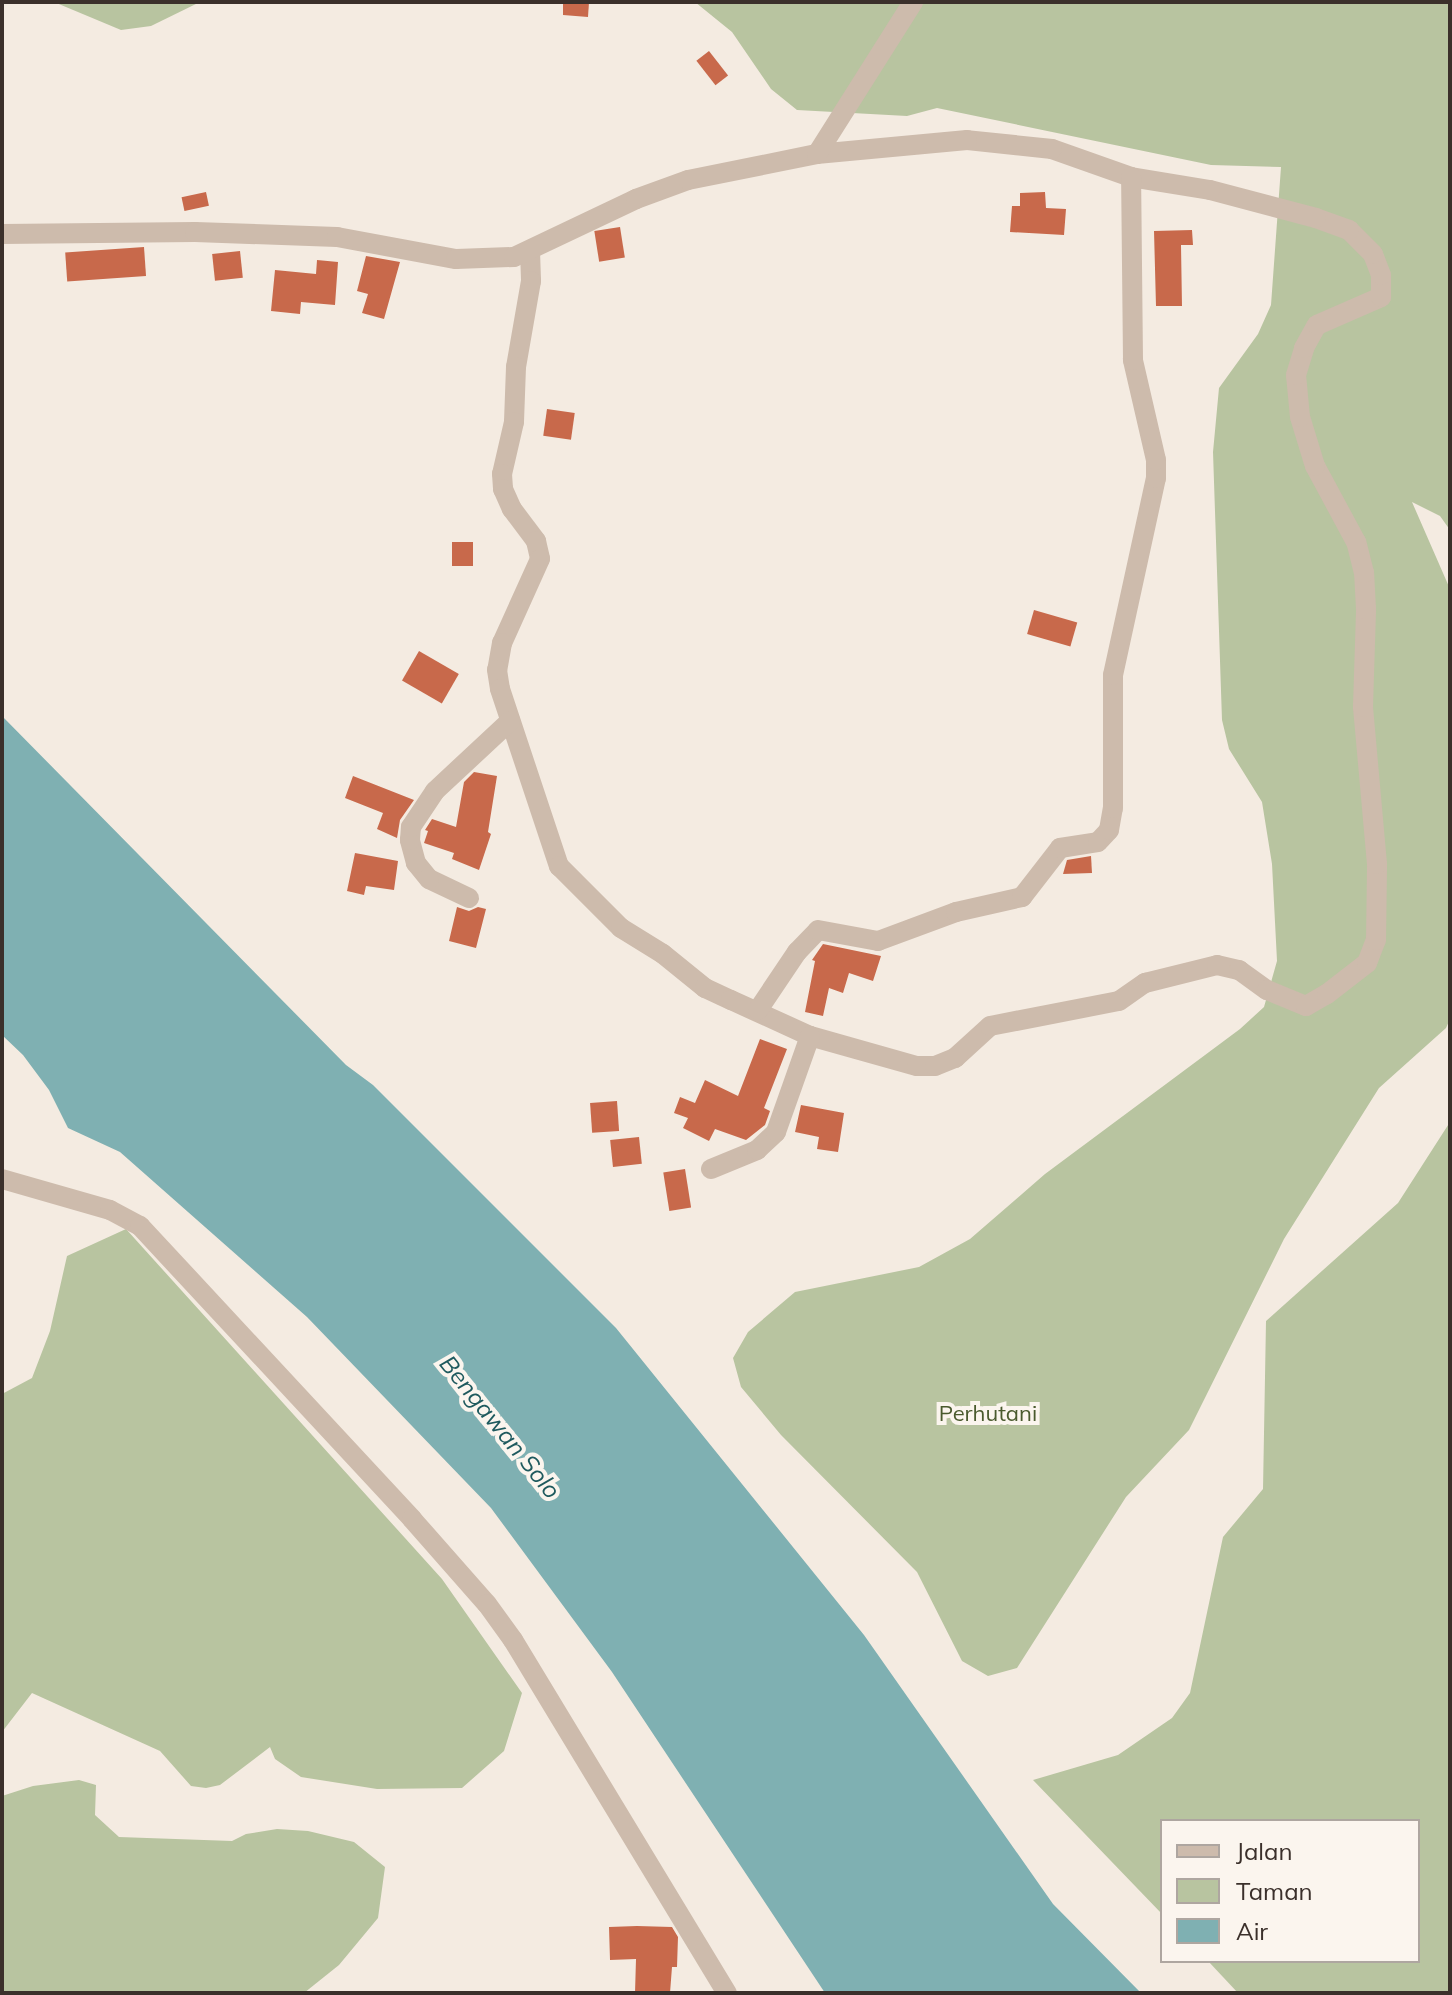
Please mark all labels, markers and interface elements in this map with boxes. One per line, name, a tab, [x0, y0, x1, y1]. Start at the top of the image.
water label: Bengawan Solo	[434, 1350, 566, 1504]
park label: Perhutani	[939, 1401, 1037, 1427]
legend	[1160, 1819, 1420, 1963]
text: Jalan	[1236, 1836, 1292, 1866]
text: Taman	[1236, 1876, 1313, 1906]
text: Air	[1236, 1916, 1268, 1946]

